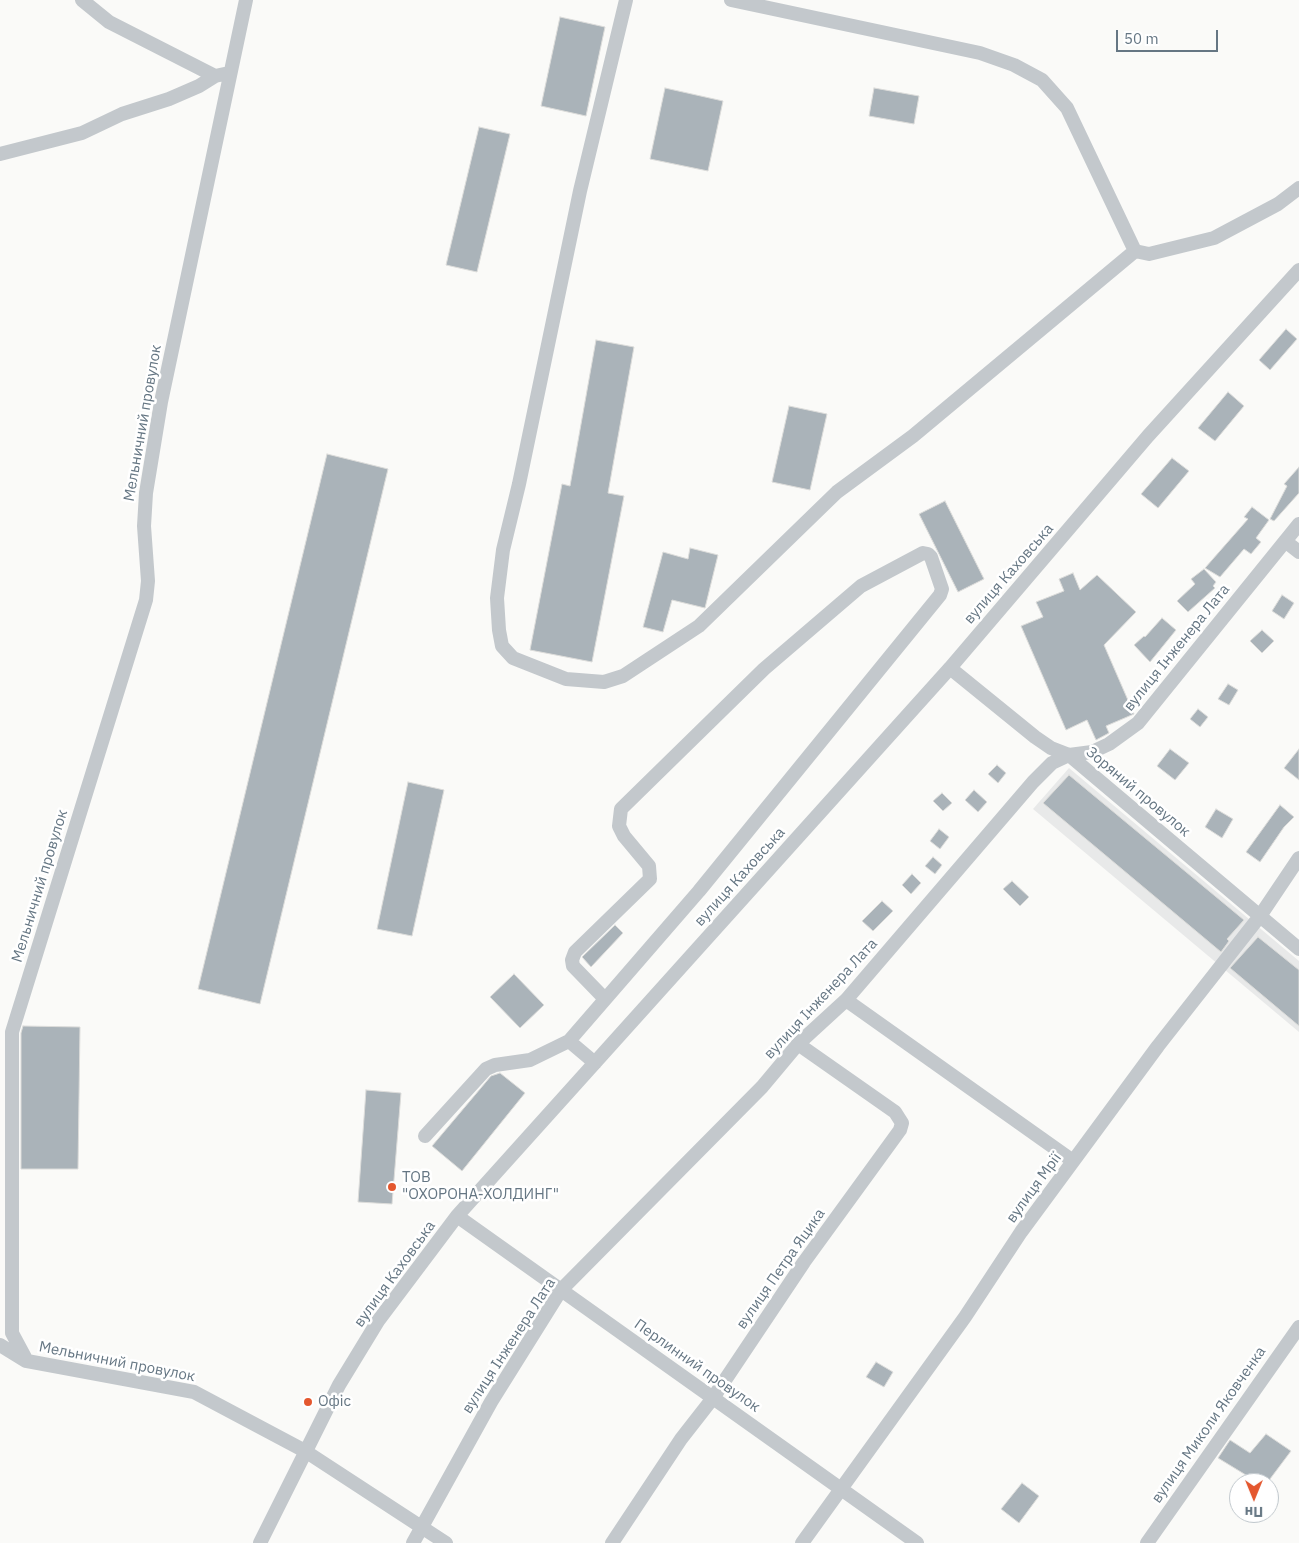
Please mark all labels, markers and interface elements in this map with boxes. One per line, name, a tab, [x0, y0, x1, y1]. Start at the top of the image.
scale bar	[1119, 20, 1222, 52]
text: 50 m	[1124, 29, 1159, 48]
street label: Мельничний провулок	[120, 343, 166, 503]
street label: вулиця Каховська	[961, 520, 1057, 628]
street label: вулиця Інженера Лата	[1120, 581, 1234, 715]
street label: Зоряний провулок	[1082, 743, 1194, 841]
street label: Мельничний провулок	[8, 807, 72, 965]
street label: вулиця Каховська	[691, 824, 789, 930]
street label: вулиця Інженера Лата	[761, 935, 881, 1063]
street label: вулиця Мрії	[1003, 1150, 1065, 1226]
place label: ТОВ "ОХОРОНА-ХОЛДИНГ"	[402, 1169, 559, 1204]
marker: ТОВ "ОХОРОНА-ХОЛДИНГ"	[386, 1181, 398, 1193]
street label: вулиця Петра Яцика	[733, 1205, 829, 1333]
street label: вулиця Каховська	[350, 1217, 440, 1331]
street label: вулиця Інженера Лата	[458, 1275, 560, 1417]
street label: Перлинний провулок	[631, 1316, 763, 1416]
street label: Мельничний провулок	[37, 1338, 197, 1386]
street label: вулиця Миколи Яковченка	[1148, 1343, 1270, 1507]
place label: Офіс	[318, 1393, 351, 1411]
marker: Офіс	[302, 1396, 314, 1408]
north arrow	[1229, 1473, 1279, 1523]
text: Пн	[1245, 1503, 1263, 1521]

